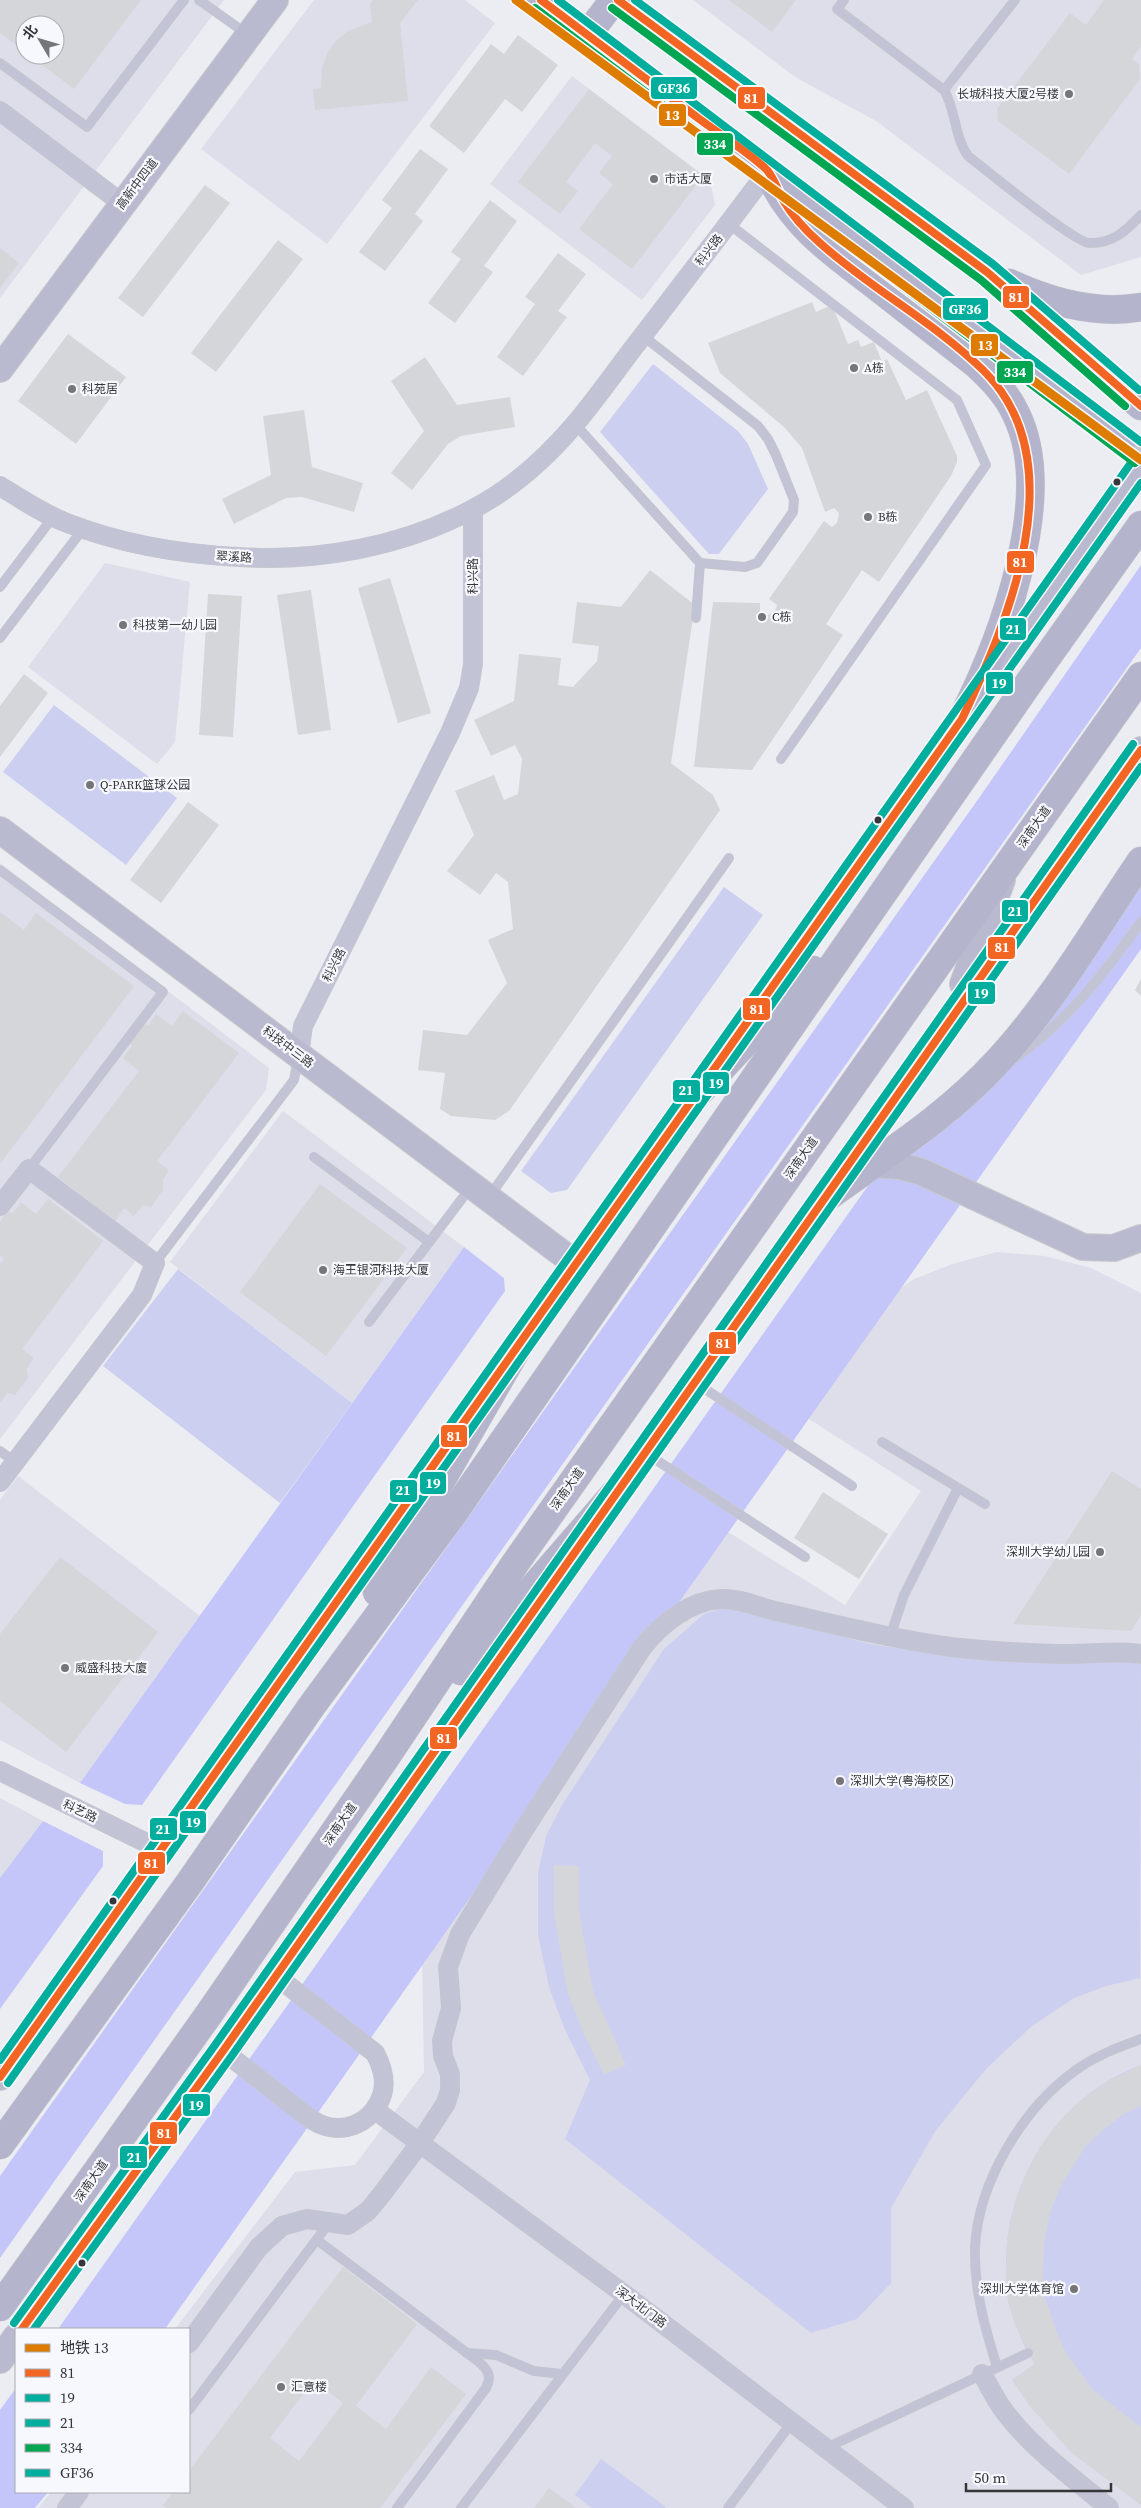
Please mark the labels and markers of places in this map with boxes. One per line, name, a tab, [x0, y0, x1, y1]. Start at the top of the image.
place label: 长城科技大厦2号楼	[957, 86, 1059, 102]
marker: 长城科技大厦2号楼	[1063, 88, 1075, 100]
place label: 市话大厦	[664, 171, 712, 187]
marker: 市话大厦	[648, 173, 660, 185]
place label: A栋	[864, 360, 884, 376]
marker: A栋	[848, 362, 860, 374]
place label: 科苑居	[82, 381, 118, 397]
marker: 科苑居	[66, 383, 78, 395]
unlabelled marker	[1112, 477, 1122, 487]
place label: B栋	[878, 509, 898, 525]
marker: B栋	[862, 511, 874, 523]
place label: C栋	[772, 609, 792, 625]
marker: C栋	[756, 611, 768, 623]
place label: 科技第一幼儿园	[133, 617, 217, 633]
marker: 科技第一幼儿园	[117, 619, 129, 631]
place label: Q-PARK篮球公园	[100, 777, 190, 793]
marker: Q-PARK篮球公园	[84, 779, 96, 791]
unlabelled marker	[873, 815, 883, 825]
place label: 海王银河科技大厦	[333, 1262, 429, 1278]
marker: 海王银河科技大厦	[317, 1264, 329, 1276]
place label: 深圳大学幼儿园	[1006, 1544, 1090, 1560]
marker: 深圳大学幼儿园	[1094, 1546, 1106, 1558]
place label: 威盛科技大廈	[75, 1660, 147, 1676]
marker: 威盛科技大廈	[59, 1662, 71, 1674]
place label: 深圳大学(粤海校区)	[850, 1773, 954, 1789]
marker: 深圳大学(粤海校区)	[834, 1775, 846, 1787]
unlabelled marker	[108, 1896, 118, 1906]
unlabelled marker	[77, 2258, 87, 2268]
place label: 深圳大学体育馆	[980, 2281, 1064, 2297]
marker: 深圳大学体育馆	[1068, 2283, 1080, 2295]
place label: 汇意楼	[291, 2379, 327, 2395]
marker: 汇意楼	[275, 2381, 287, 2393]

